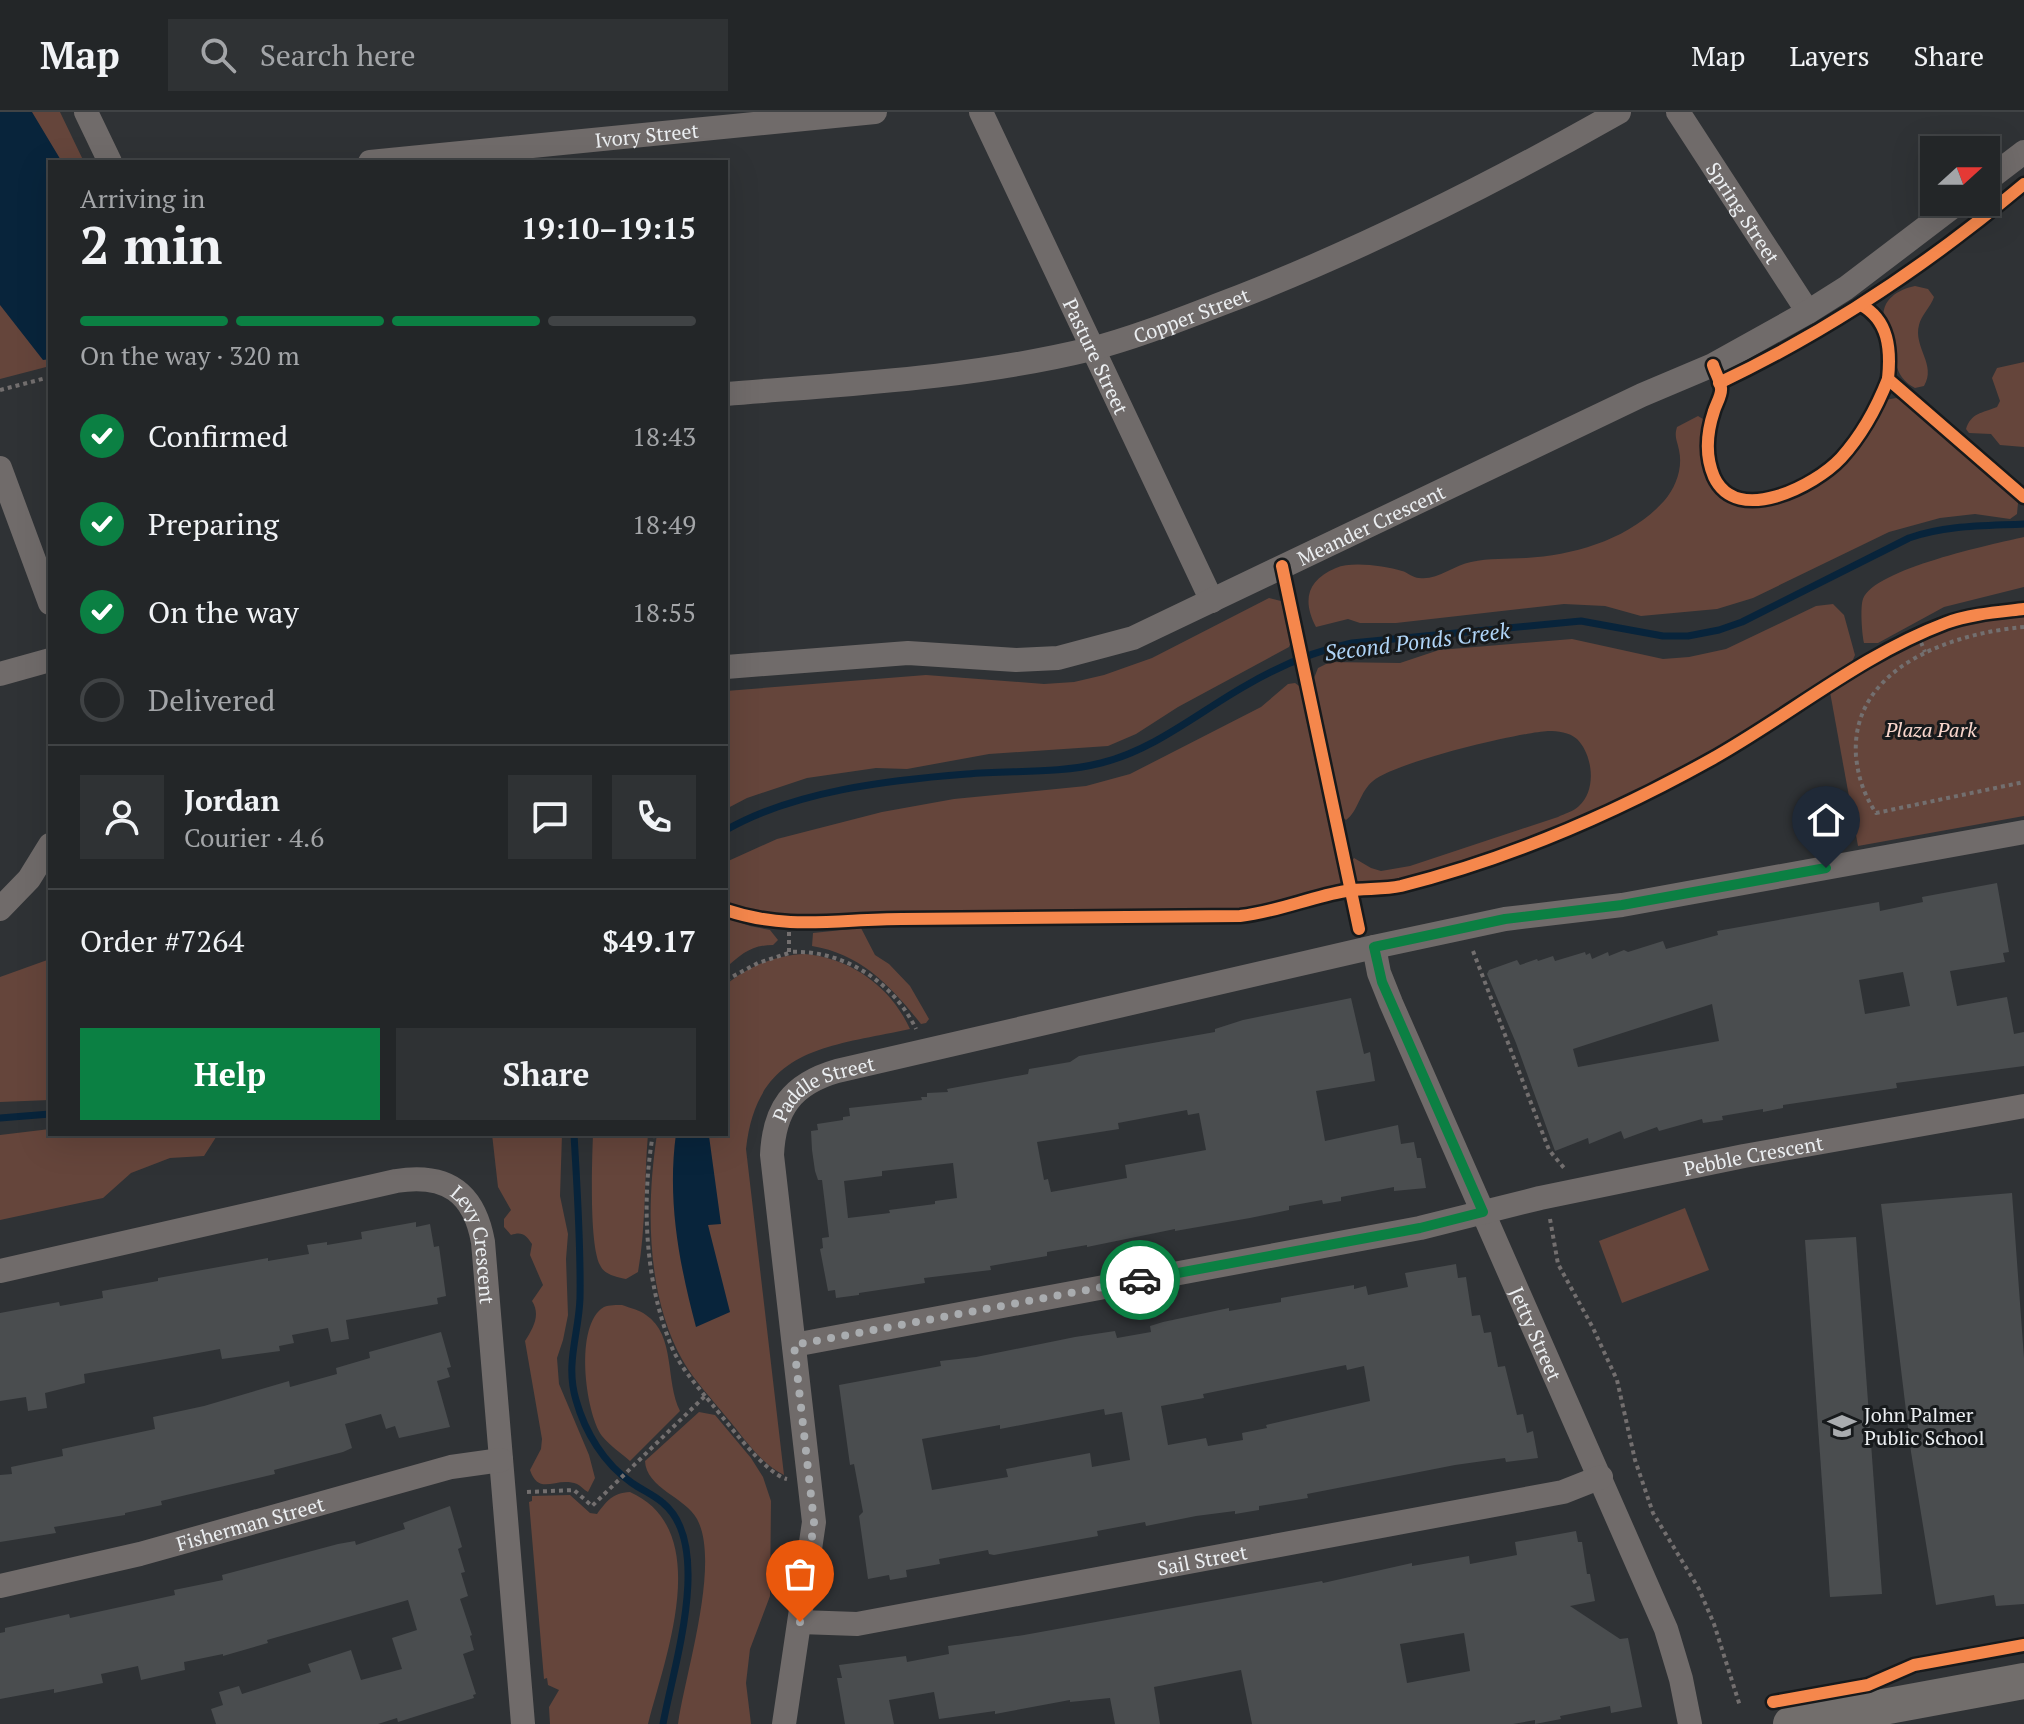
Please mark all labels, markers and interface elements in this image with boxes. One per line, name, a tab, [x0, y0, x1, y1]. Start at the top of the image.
search box	[168, 19, 728, 91]
text: Map	[40, 30, 120, 80]
icon: search	[196, 33, 240, 77]
text: Search here	[260, 35, 416, 75]
text: Map	[1691, 37, 1745, 74]
text: Layers	[1789, 37, 1870, 74]
text: Share	[1914, 37, 1984, 74]
street label: Ivory Street	[593, 116, 700, 153]
north arrow	[1920, 136, 2000, 216]
map controls	[1920, 136, 2000, 216]
street label: Spring Street	[1700, 156, 1787, 269]
text: Arriving in	[80, 181, 205, 215]
text: 19:10–19:15	[521, 208, 696, 248]
text: 2 min	[80, 210, 222, 279]
street label: Copper Street	[1129, 281, 1254, 349]
street label: Pasture Street	[1057, 294, 1136, 419]
text: On the way · 320 m	[80, 338, 300, 372]
icon: check	[80, 414, 124, 458]
text: Confirmed	[148, 416, 288, 456]
text: 18:43	[632, 419, 696, 453]
street label: Meander Crescent	[1292, 477, 1450, 571]
icon: check	[80, 502, 124, 546]
text: Preparing	[148, 504, 279, 544]
text: 18:49	[632, 507, 696, 541]
icon: check	[80, 590, 124, 634]
text: On the way	[148, 592, 299, 632]
text: 18:55	[632, 595, 696, 629]
water label: Second Ponds Creek	[1323, 615, 1512, 667]
text: Delivered	[148, 680, 275, 720]
park label: Plaza Park	[1884, 716, 1977, 743]
button: person	[80, 775, 164, 859]
button: chat	[508, 775, 592, 859]
button: phone	[612, 775, 696, 859]
text: Jordan	[184, 780, 280, 820]
pin	[1792, 786, 1860, 868]
icon: home	[1804, 798, 1848, 842]
text: Courier · 4.6	[184, 820, 324, 854]
text: Order #7264	[80, 921, 244, 961]
text: $49.17	[602, 921, 696, 961]
button: Help	[80, 1028, 380, 1120]
button: Share	[396, 1028, 696, 1120]
street label: Paddle Street	[765, 1049, 878, 1126]
street label: Pebble Crescent	[1681, 1129, 1826, 1182]
street label: Levy Crescent	[446, 1179, 502, 1306]
courier	[1100, 1240, 1180, 1320]
icon: car	[1118, 1258, 1162, 1302]
street label: Jetty Street	[1504, 1282, 1569, 1385]
place label: John Palmer Public School	[1864, 1401, 1984, 1451]
school or university icon: John Palmer Public School	[1827, 1411, 1857, 1441]
street label: Fisherman Street	[173, 1489, 328, 1557]
street label: Sail Street	[1155, 1538, 1250, 1581]
pin	[766, 1540, 834, 1622]
icon: bag	[778, 1552, 822, 1596]

